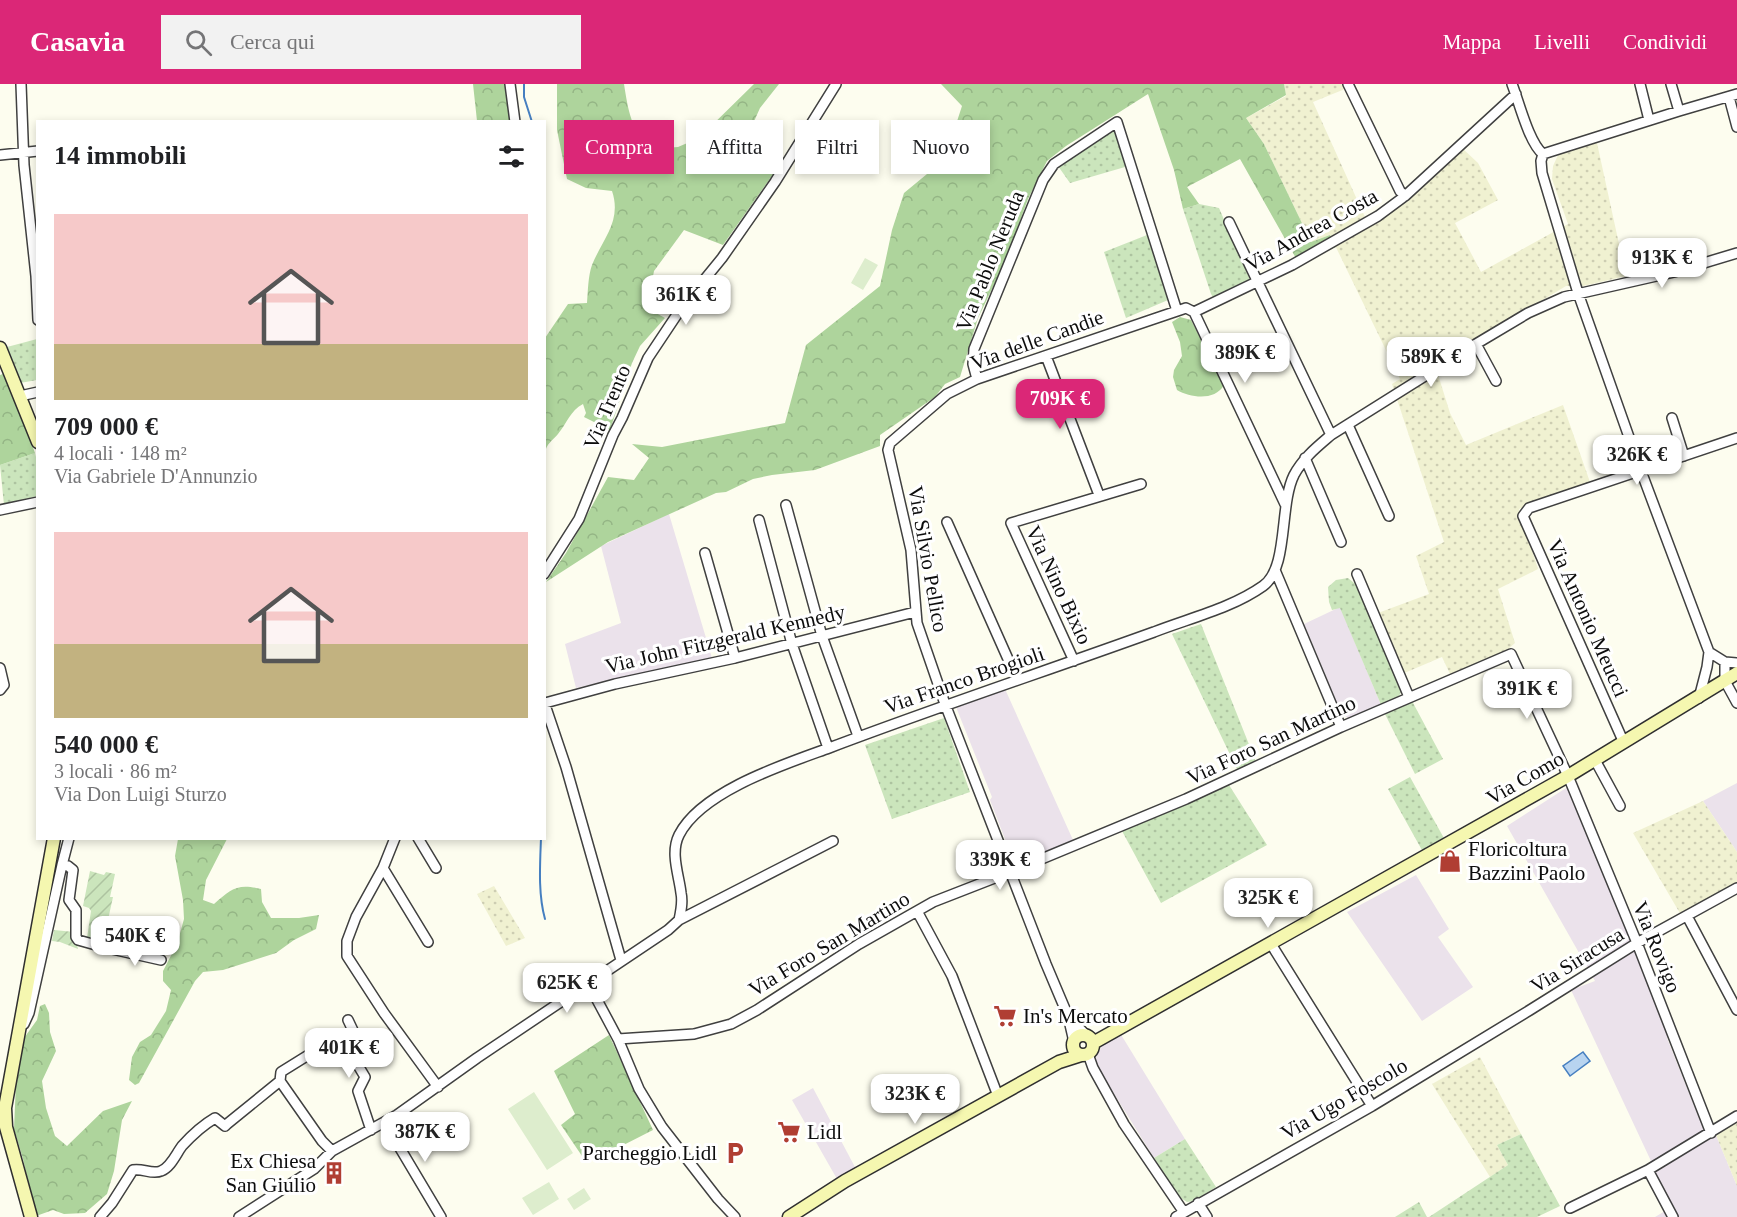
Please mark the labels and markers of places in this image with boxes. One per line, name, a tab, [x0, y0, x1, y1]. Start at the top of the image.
pin: 913K €	[1613, 238, 1711, 289]
pin: 361K €	[637, 275, 735, 326]
pin: 389K €	[1196, 333, 1294, 384]
pin: 589K €	[1382, 337, 1480, 388]
pin: 709K €	[1011, 379, 1109, 430]
pin: 326K €	[1588, 435, 1686, 486]
pin: 391K €	[1478, 669, 1576, 720]
place label: Floricoltura Bazzini Paolo	[1468, 837, 1585, 885]
pin: 339K €	[951, 840, 1049, 891]
shop icon: Floricoltura Bazzini Paolo	[1437, 848, 1463, 874]
pin: 325K €	[1219, 878, 1317, 929]
pin: 540K €	[86, 916, 184, 967]
pin: 625K €	[518, 963, 616, 1014]
supermarket icon: In's Mercato	[992, 1003, 1018, 1029]
place label: In's Mercato	[1023, 1004, 1128, 1028]
pin: 401K €	[300, 1028, 398, 1079]
pin: 323K €	[866, 1074, 964, 1125]
pin: 387K €	[376, 1112, 474, 1163]
supermarket icon: Lidl	[776, 1119, 802, 1145]
place label: Lidl	[807, 1120, 842, 1144]
parking icon: Parcheggio Lidl	[722, 1140, 748, 1166]
place label: Parcheggio Lidl	[582, 1141, 717, 1165]
place label: Ex Chiesa San Giulio	[226, 1149, 317, 1197]
building icon: Ex Chiesa San Giulio	[321, 1160, 347, 1186]

